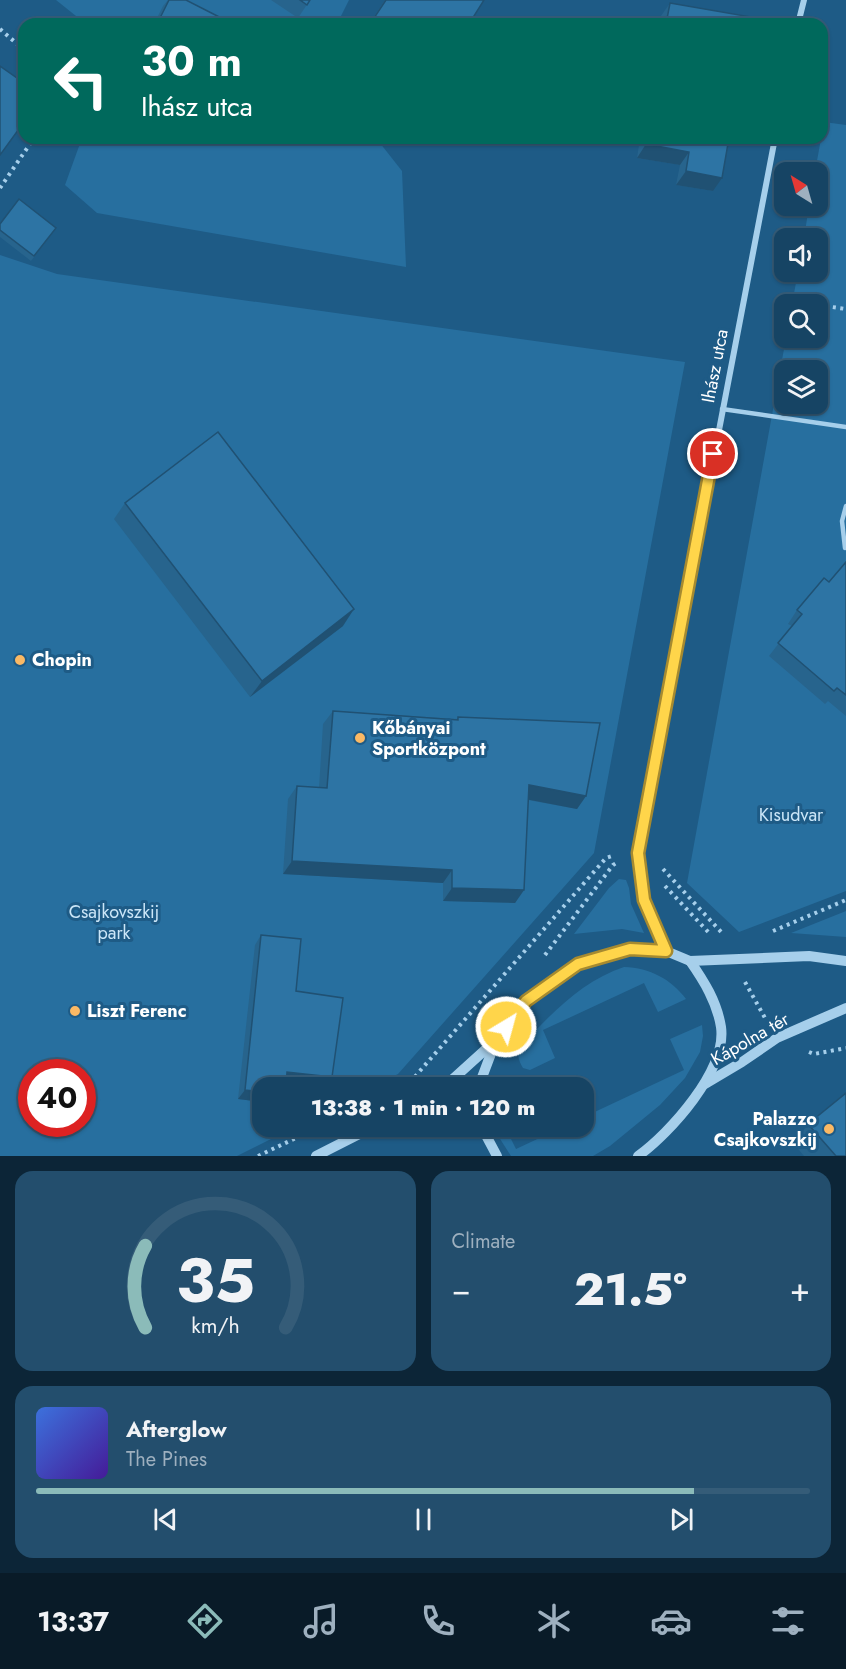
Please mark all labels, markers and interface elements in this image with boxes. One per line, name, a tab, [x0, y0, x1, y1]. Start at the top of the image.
text: 30 m	[141, 31, 242, 92]
icon: left	[42, 42, 120, 120]
text: Ihász utca	[141, 87, 253, 126]
north arrow	[774, 162, 828, 216]
map controls	[774, 162, 828, 414]
button: sound	[774, 228, 828, 282]
button: search	[774, 294, 828, 348]
street label: Ihász utca	[695, 327, 735, 405]
button: layers	[774, 360, 828, 414]
pin	[687, 428, 738, 479]
icon: arrive	[696, 437, 729, 470]
place label: Chopin	[32, 647, 92, 673]
marker: Chopin	[13, 653, 27, 667]
place label: Kőbányai Sportközpont	[372, 715, 486, 762]
marker: Kőbányai Sportközpont	[353, 731, 367, 745]
park label: Kisudvar	[759, 802, 824, 828]
park label: Csajkovszkij park	[69, 899, 159, 946]
position arrow	[474, 995, 538, 1059]
place label: Liszt Ferenc	[87, 998, 187, 1024]
marker: Liszt Ferenc	[68, 1004, 82, 1018]
street label: Kápolna tér	[706, 1006, 795, 1072]
speed limit sign: 40	[18, 1059, 96, 1137]
text: 13:38 · 1 min · 120 m	[311, 1091, 535, 1123]
place label: Palazzo Csajkovszkij	[714, 1106, 817, 1153]
marker: Palazzo Csajkovszkij	[822, 1122, 836, 1136]
text: Climate	[452, 1227, 515, 1256]
text: 35	[176, 1235, 255, 1325]
text: 21.5°	[574, 1257, 687, 1322]
text: −	[452, 1266, 471, 1313]
text: +	[790, 1266, 810, 1313]
text: km/h	[191, 1310, 239, 1341]
text: Afterglow	[126, 1413, 227, 1445]
text: The Pines	[126, 1445, 207, 1474]
icon: previous	[149, 1503, 182, 1536]
icon: pause	[407, 1503, 440, 1536]
icon: next	[665, 1503, 698, 1536]
icon: directions	[184, 1600, 226, 1642]
icon: music	[300, 1600, 342, 1642]
icon: phone	[417, 1600, 459, 1642]
icon: climate	[533, 1600, 575, 1642]
icon: car	[650, 1600, 692, 1642]
icon: filters	[767, 1600, 809, 1642]
text: 13:37	[37, 1602, 109, 1641]

